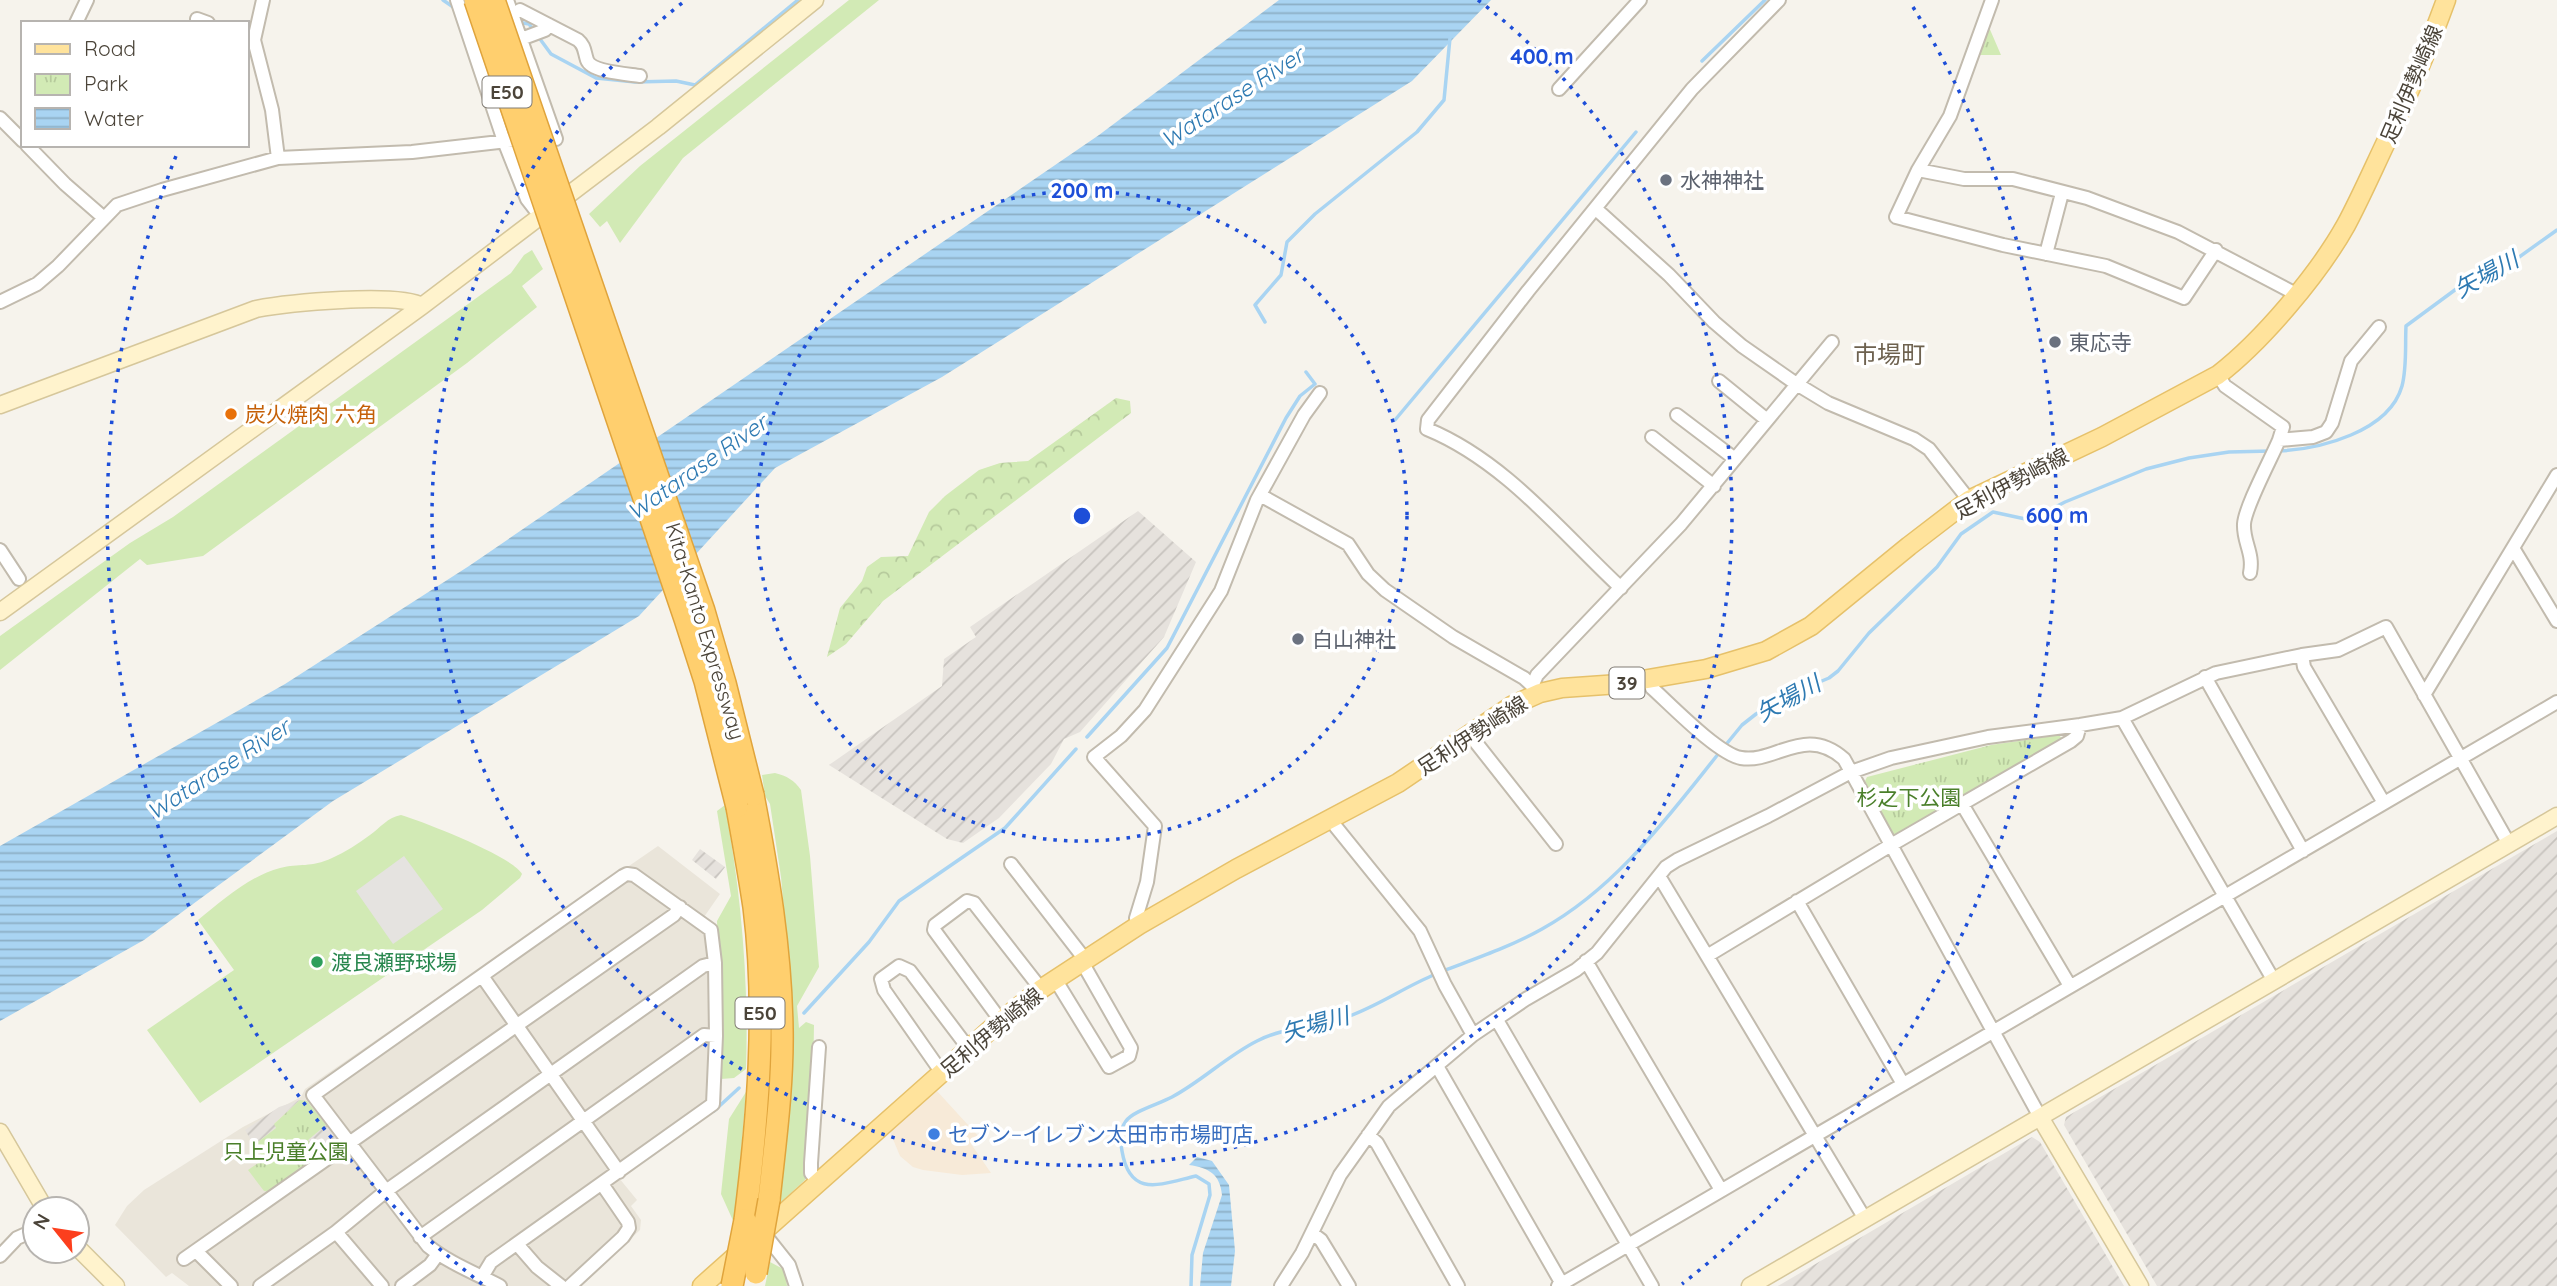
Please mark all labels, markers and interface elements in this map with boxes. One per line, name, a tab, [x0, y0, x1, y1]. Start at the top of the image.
legend	[21, 21, 248, 147]
street label: 足利伊勢崎線	[2374, 21, 2448, 147]
text: Road	[84, 35, 136, 61]
water label: Watarase River	[1155, 38, 1312, 154]
text: 400 m	[1510, 43, 1574, 69]
text: Park	[84, 70, 128, 96]
road number: E50	[482, 76, 532, 108]
text: Water	[84, 105, 144, 131]
place label: 水神神社	[1680, 167, 1764, 193]
marker: 水神神社	[1658, 172, 1674, 188]
text: 200 m	[1051, 177, 1113, 203]
water label: 矢場川	[2449, 243, 2526, 303]
place label: 東応寺	[2069, 329, 2132, 355]
marker: 東応寺	[2047, 334, 2063, 350]
district label: 市場町	[1853, 339, 1925, 369]
place label: 炭火焼肉 六角	[245, 401, 377, 427]
marker: 炭火焼肉 六角	[223, 406, 239, 422]
water label: Watarase River	[621, 406, 775, 526]
street label: 足利伊勢崎線	[1949, 442, 2073, 524]
text: 600 m	[2026, 502, 2088, 528]
centre of rings	[1070, 504, 1094, 528]
street label: Kita-Kanto Expressway	[661, 519, 751, 743]
place label: 白山神社	[1312, 626, 1396, 652]
marker: 白山神社	[1290, 631, 1306, 647]
water label: 矢場川	[1751, 667, 1828, 727]
road number: 39	[1610, 668, 1644, 698]
street label: 足利伊勢崎線	[1412, 690, 1532, 780]
water label: Watarase River	[141, 710, 298, 826]
park label: 杉之下公園	[1857, 784, 1962, 810]
place label: 渡良瀬野球場	[331, 949, 457, 975]
marker: 渡良瀬野球場	[309, 954, 325, 970]
street label: 足利伊勢崎線	[934, 982, 1048, 1082]
road number: E50	[736, 998, 784, 1028]
water label: 矢場川	[1278, 1000, 1355, 1047]
place label: セブン−イレブン太田市市場町店	[948, 1121, 1253, 1147]
marker: セブン−イレブン太田市市場町店	[926, 1126, 942, 1142]
park label: 只上児童公園	[223, 1138, 349, 1164]
north arrow	[21, 1195, 91, 1265]
text: N	[27, 1209, 55, 1234]

